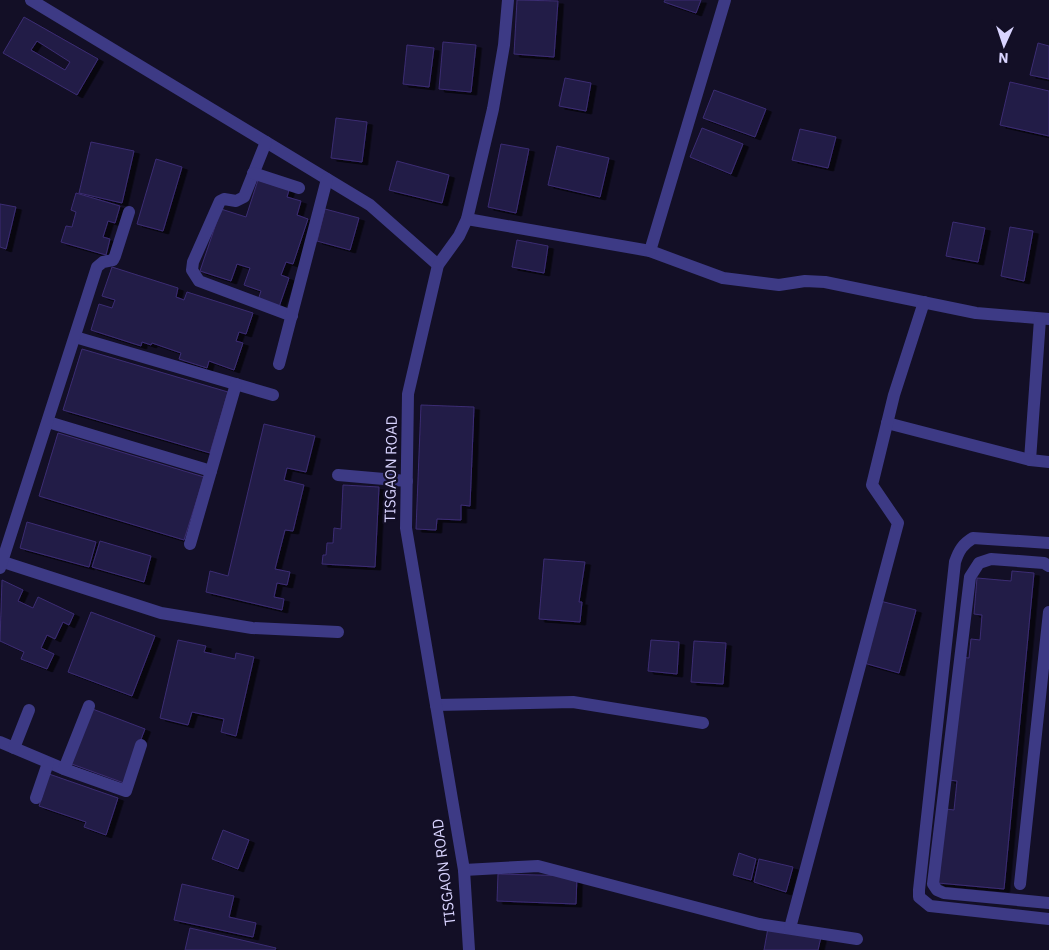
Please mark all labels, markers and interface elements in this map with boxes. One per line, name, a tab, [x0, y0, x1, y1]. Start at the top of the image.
north arrow	[979, 20, 1029, 70]
text: N	[998, 49, 1009, 67]
street label: TISGAON ROAD	[380, 415, 401, 523]
street label: TISGAON ROAD	[428, 818, 459, 926]

